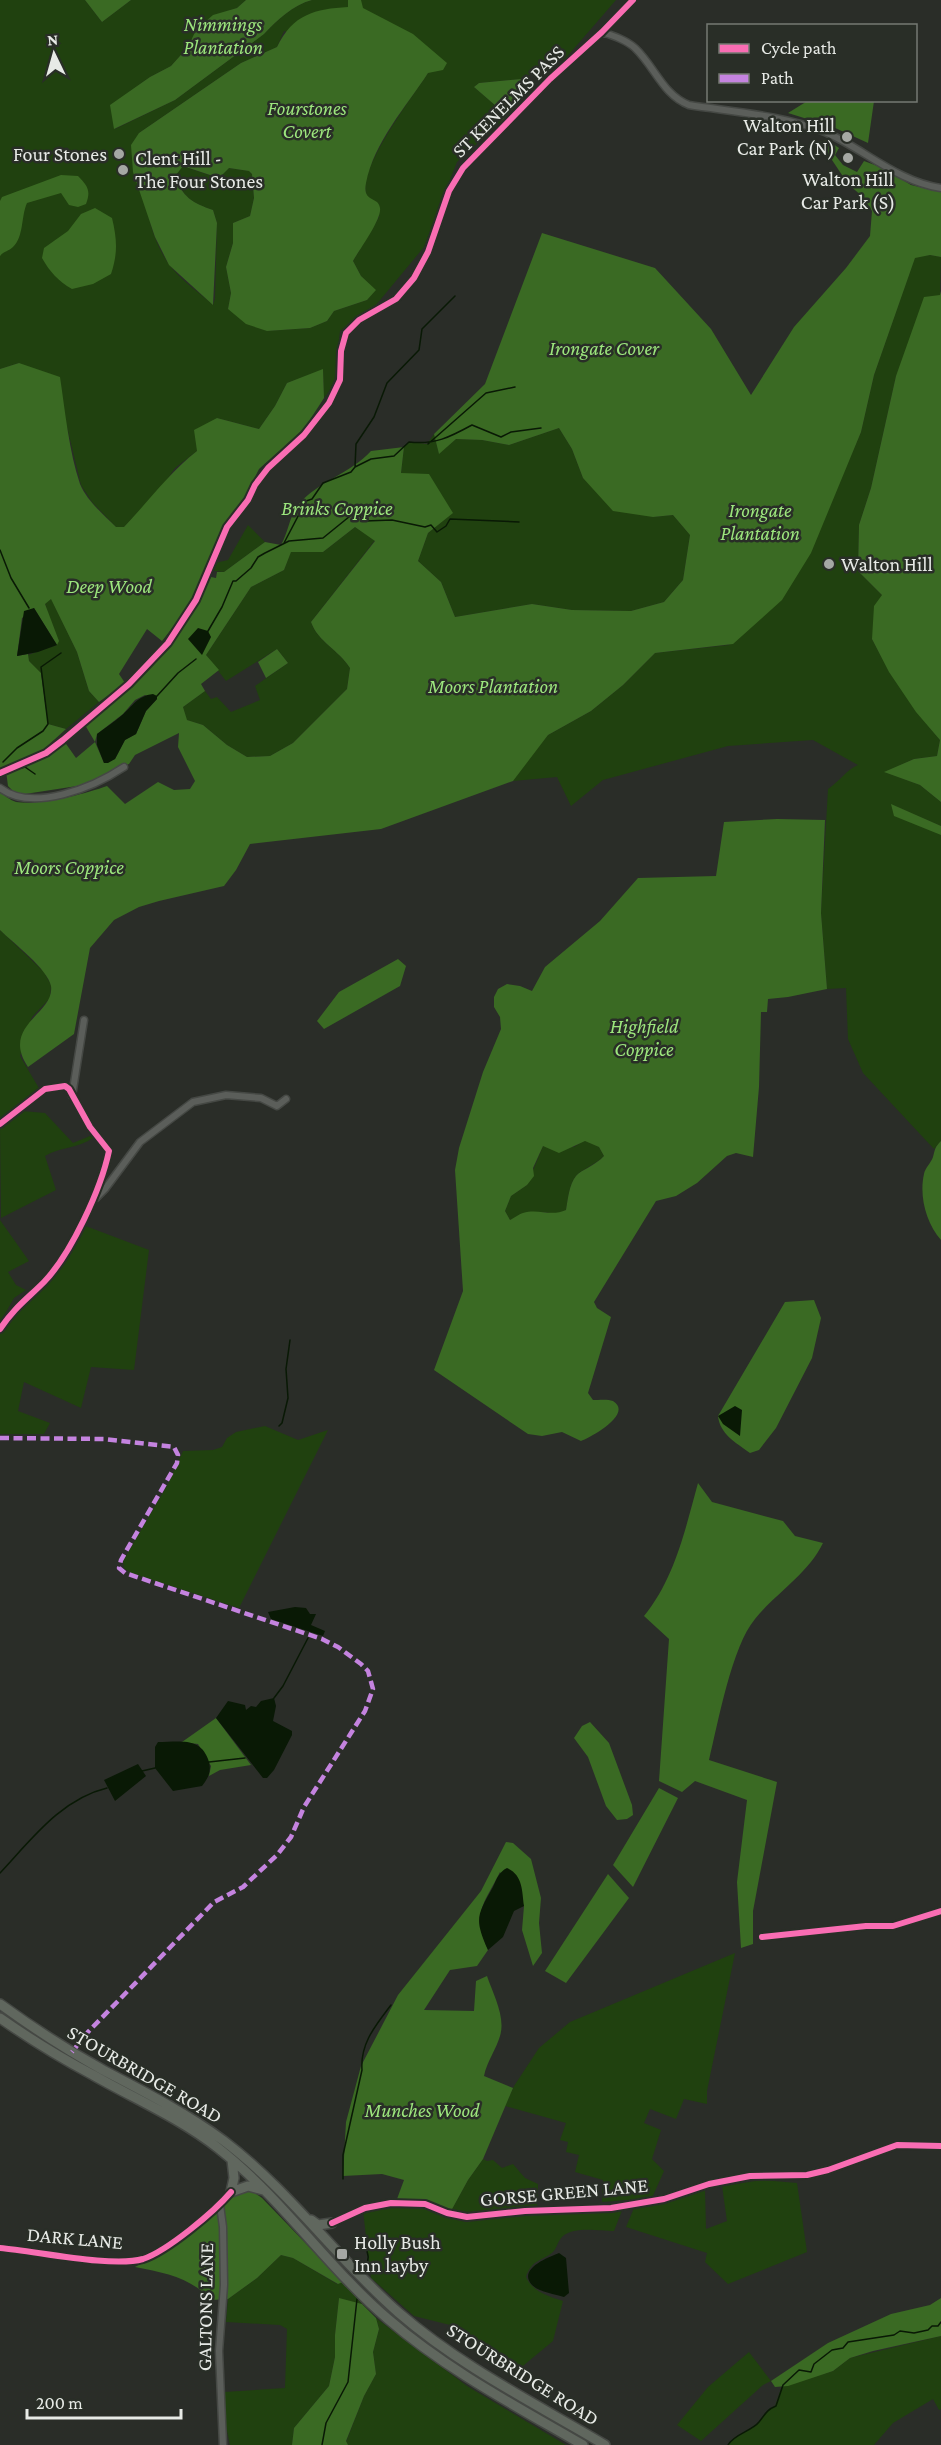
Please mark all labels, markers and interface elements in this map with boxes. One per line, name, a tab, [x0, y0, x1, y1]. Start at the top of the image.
park label: Nimmings Plantation	[183, 13, 263, 58]
north arrow	[24, 24, 84, 84]
legend	[707, 24, 917, 102]
text: N	[47, 31, 59, 48]
text: Cycle path	[761, 38, 837, 58]
street label: ST KENELMS PASS	[447, 40, 569, 162]
text: Path	[761, 68, 794, 88]
park label: Fourstones Covert	[267, 97, 347, 142]
place label: Walton Hill Car Park (N)	[737, 114, 835, 160]
marker: Walton Hill Car Park (N)	[840, 130, 854, 144]
place label: Four Stones	[13, 143, 107, 165]
marker: Four Stones	[112, 147, 126, 161]
place label: Clent Hill - The Four Stones	[135, 147, 263, 192]
marker: Walton Hill Car Park (S)	[841, 151, 855, 165]
marker: Clent Hill - The Four Stones	[116, 163, 130, 177]
place label: Walton Hill Car Park (S)	[801, 168, 895, 214]
park label: Irongate Cover	[549, 337, 660, 360]
park label: Brinks Coppice	[281, 497, 393, 520]
park label: Irongate Plantation	[720, 499, 800, 544]
place label: Walton Hill	[841, 553, 933, 575]
marker: Walton Hill	[822, 557, 836, 571]
park label: Deep Wood	[66, 575, 152, 598]
park label: Moors Plantation	[427, 675, 558, 697]
park label: Moors Coppice	[13, 856, 124, 879]
park label: Highfield Coppice	[610, 1015, 679, 1061]
street label: STOURBRIDGE ROAD	[64, 2021, 226, 2127]
park label: Munches Wood	[364, 2099, 480, 2121]
street label: GORSE GREEN LANE	[479, 2174, 649, 2210]
street label: DARK LANE	[26, 2223, 124, 2253]
place label: Holly Bush Inn layby	[354, 2231, 441, 2277]
street label: GALTONS LANE	[193, 2242, 217, 2371]
marker: Holly Bush Inn layby	[335, 2247, 349, 2261]
street label: STOURBRIDGE ROAD	[443, 2318, 603, 2430]
scale bar	[27, 2382, 182, 2420]
text: 200 m	[36, 2393, 83, 2413]

